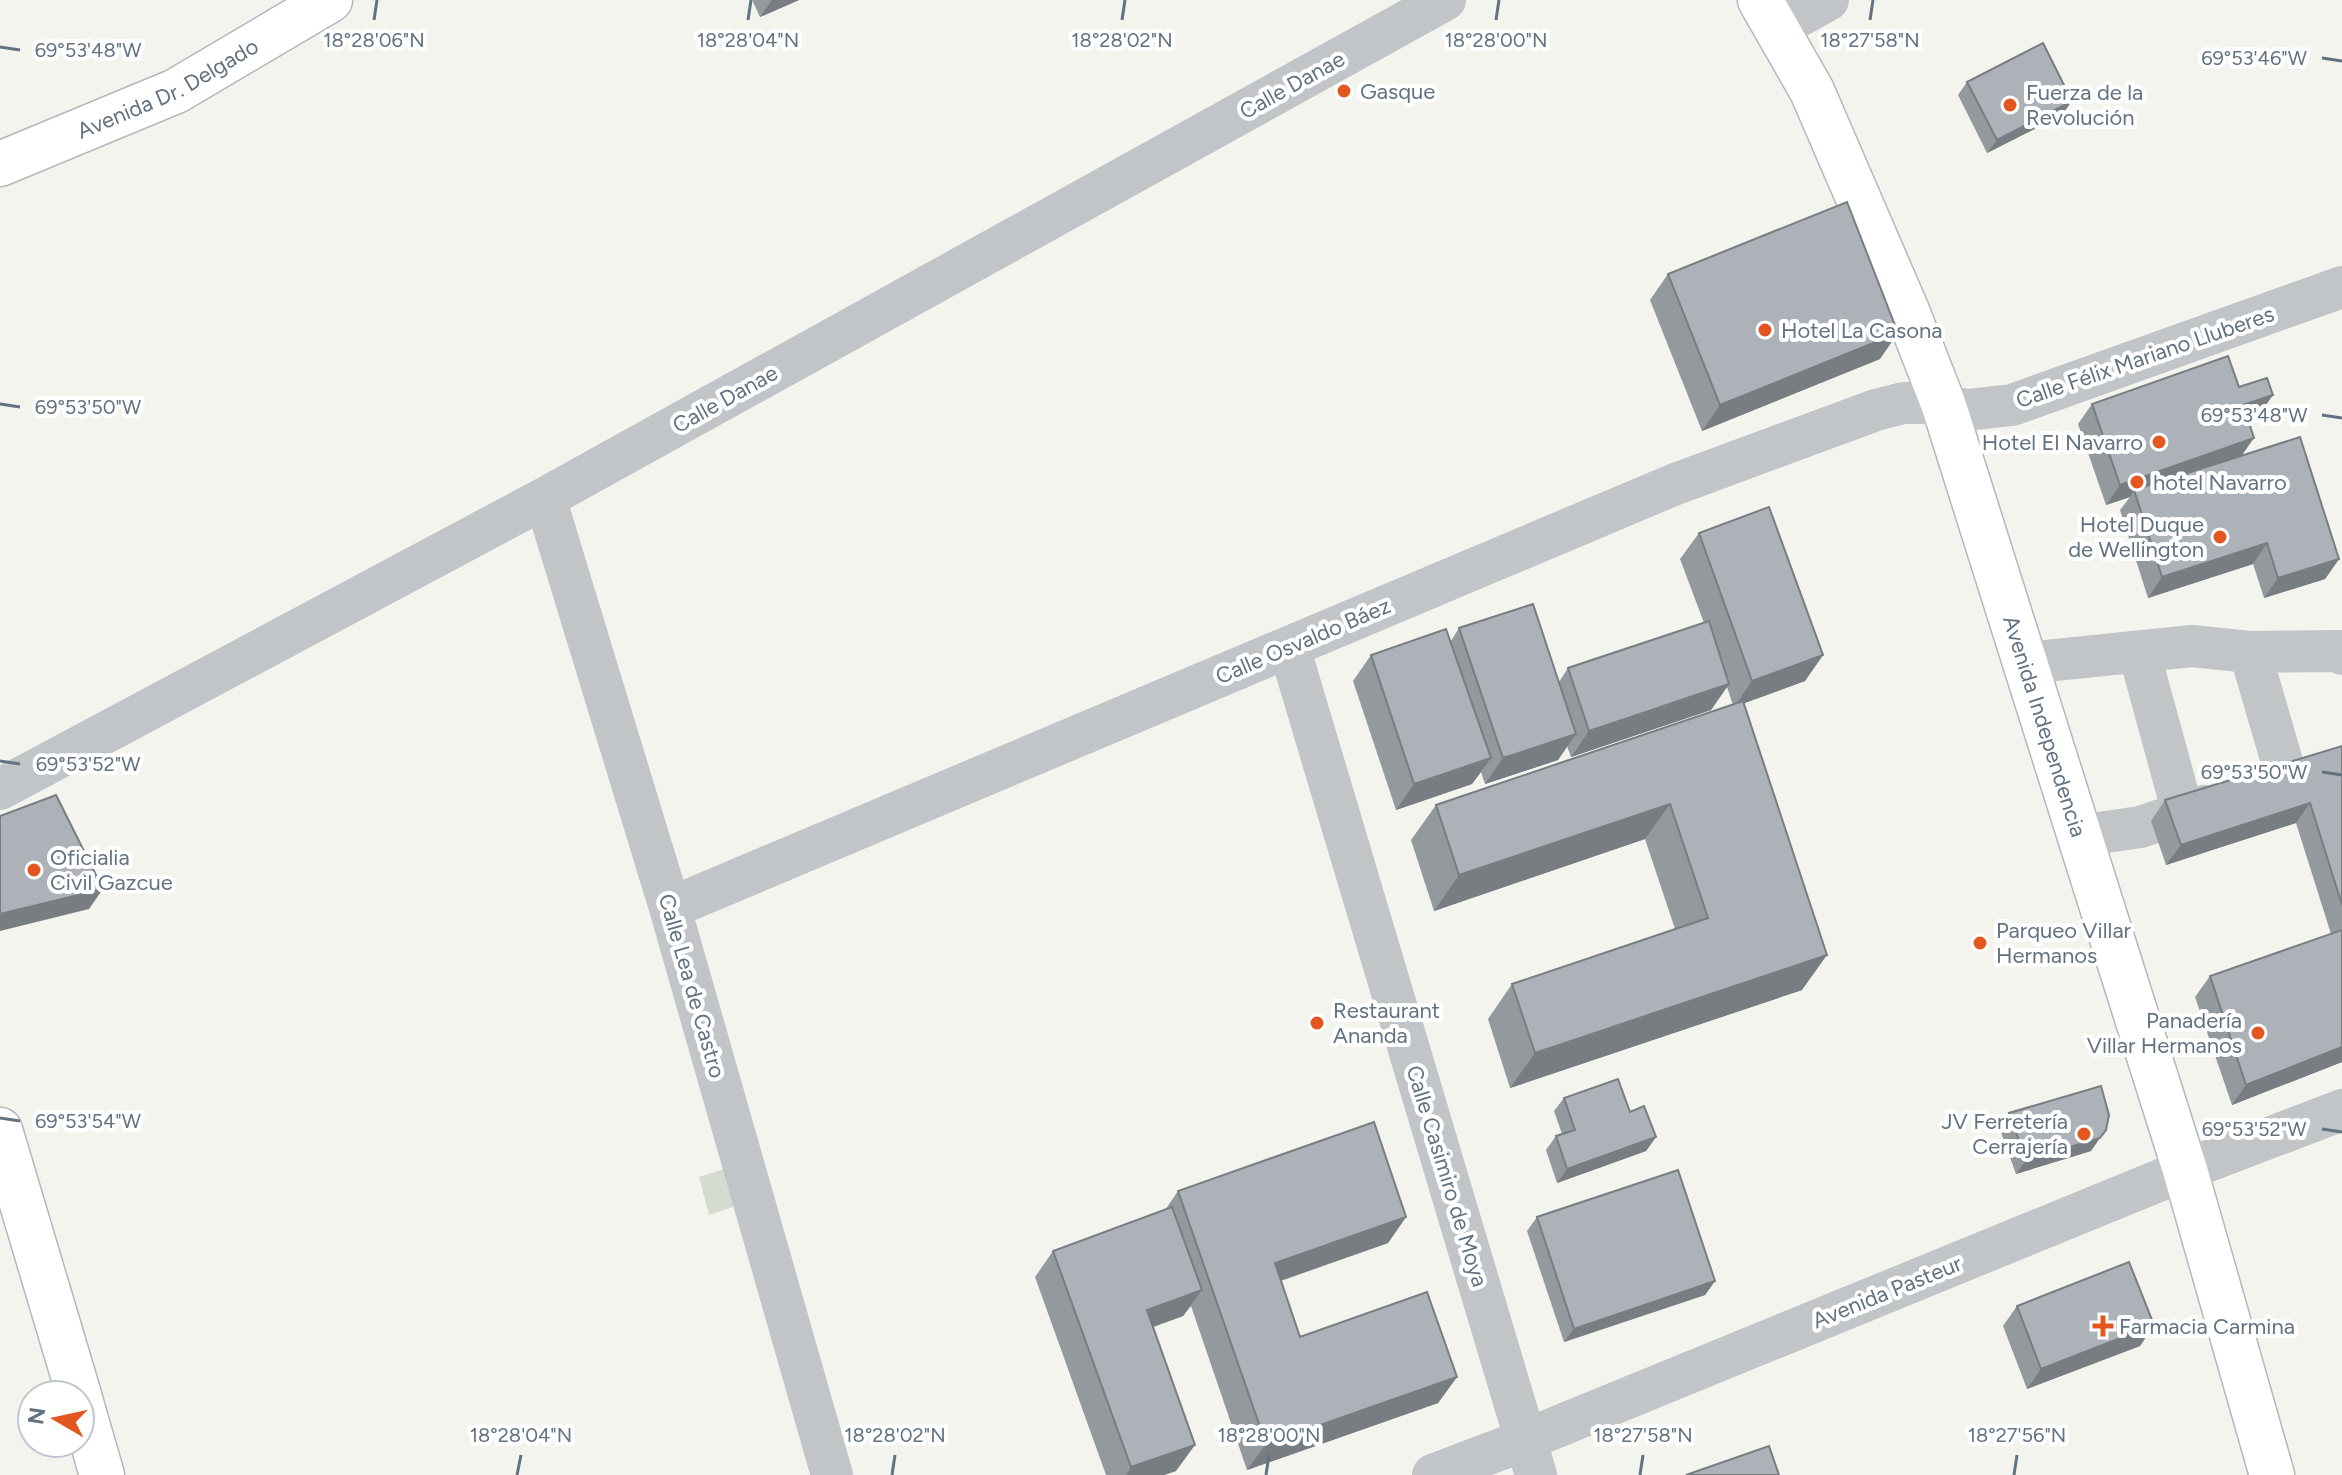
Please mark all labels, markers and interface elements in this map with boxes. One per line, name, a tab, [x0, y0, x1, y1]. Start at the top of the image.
text: 18°28'06"N	[323, 28, 425, 52]
text: 18°28'04"N	[697, 28, 799, 52]
text: 18°28'02"N	[1071, 28, 1173, 52]
text: 18°28'00"N	[1445, 28, 1547, 52]
text: 18°27'58"N	[1820, 28, 1920, 52]
street label: Avenida Dr. Delgado	[73, 32, 263, 144]
text: 69°53'48"W	[35, 38, 141, 62]
street label: Calle Danae	[1235, 45, 1349, 125]
text: 69°53'46"W	[2201, 46, 2307, 70]
place label: Gasque	[1360, 78, 1435, 105]
place label: Fuerza de la Revolución	[2026, 79, 2143, 131]
marker: Gasque	[1335, 82, 1353, 100]
marker: Fuerza de la Revolución	[2001, 96, 2019, 114]
street label: Calle Félix Mariano Lluberes	[2012, 300, 2278, 414]
place label: Hotel La Casona	[1781, 317, 1943, 344]
marker: Hotel La Casona	[1756, 321, 1774, 339]
street label: Calle Danae	[668, 359, 782, 439]
text: 69°53'50"W	[35, 395, 141, 419]
text: 69°53'48"W	[2201, 403, 2307, 427]
place label: Hotel El Navarro	[1982, 429, 2143, 456]
marker: Hotel El Navarro	[2150, 433, 2168, 451]
place label: hotel Navarro	[2153, 469, 2287, 496]
marker: hotel Navarro	[2128, 473, 2146, 491]
place label: Hotel Duque de Wellington	[2068, 511, 2204, 563]
marker: Hotel Duque de Wellington	[2211, 528, 2229, 546]
street label: Calle Osvaldo Báez	[1212, 592, 1394, 690]
street label: Avenida Independencia	[1997, 612, 2093, 840]
text: 69°53'52"W	[36, 752, 140, 776]
text: 69°53'50"W	[2201, 760, 2307, 784]
place label: Oficialia Civil Gazcue	[50, 844, 173, 896]
marker: Oficialia Civil Gazcue	[25, 861, 43, 879]
street label: Calle Lea de Castro	[653, 891, 731, 1081]
place label: Parqueo Villar Hermanos	[1996, 917, 2132, 969]
marker: Parqueo Villar Hermanos	[1971, 934, 1989, 952]
place label: Restaurant Ananda	[1333, 997, 1440, 1049]
place label: Panadería Villar Hermanos	[2087, 1007, 2242, 1059]
marker: Restaurant Ananda	[1308, 1014, 1326, 1032]
marker: Panadería Villar Hermanos	[2249, 1024, 2267, 1042]
street label: Calle Casimiro de Moya	[1400, 1062, 1494, 1290]
place label: JV Ferretería Cerrajería	[1941, 1108, 2068, 1160]
text: 69°53'54"W	[35, 1109, 141, 1133]
text: 69°53'52"W	[2202, 1117, 2306, 1141]
marker: JV Ferretería Cerrajería	[2075, 1125, 2093, 1143]
street label: Avenida Pasteur	[1808, 1250, 1966, 1334]
place label: Farmacia Carmina	[2119, 1313, 2295, 1340]
marker: Farmacia Carmina	[2094, 1317, 2112, 1335]
north arrow	[16, 1379, 96, 1459]
text: N	[22, 1405, 51, 1426]
text: 18°28'04"N	[470, 1423, 572, 1447]
text: 18°28'02"N	[844, 1423, 946, 1447]
text: 18°28'00"N	[1218, 1423, 1320, 1447]
text: 18°27'58"N	[1593, 1423, 1693, 1447]
text: 18°27'56"N	[1968, 1423, 2066, 1447]

